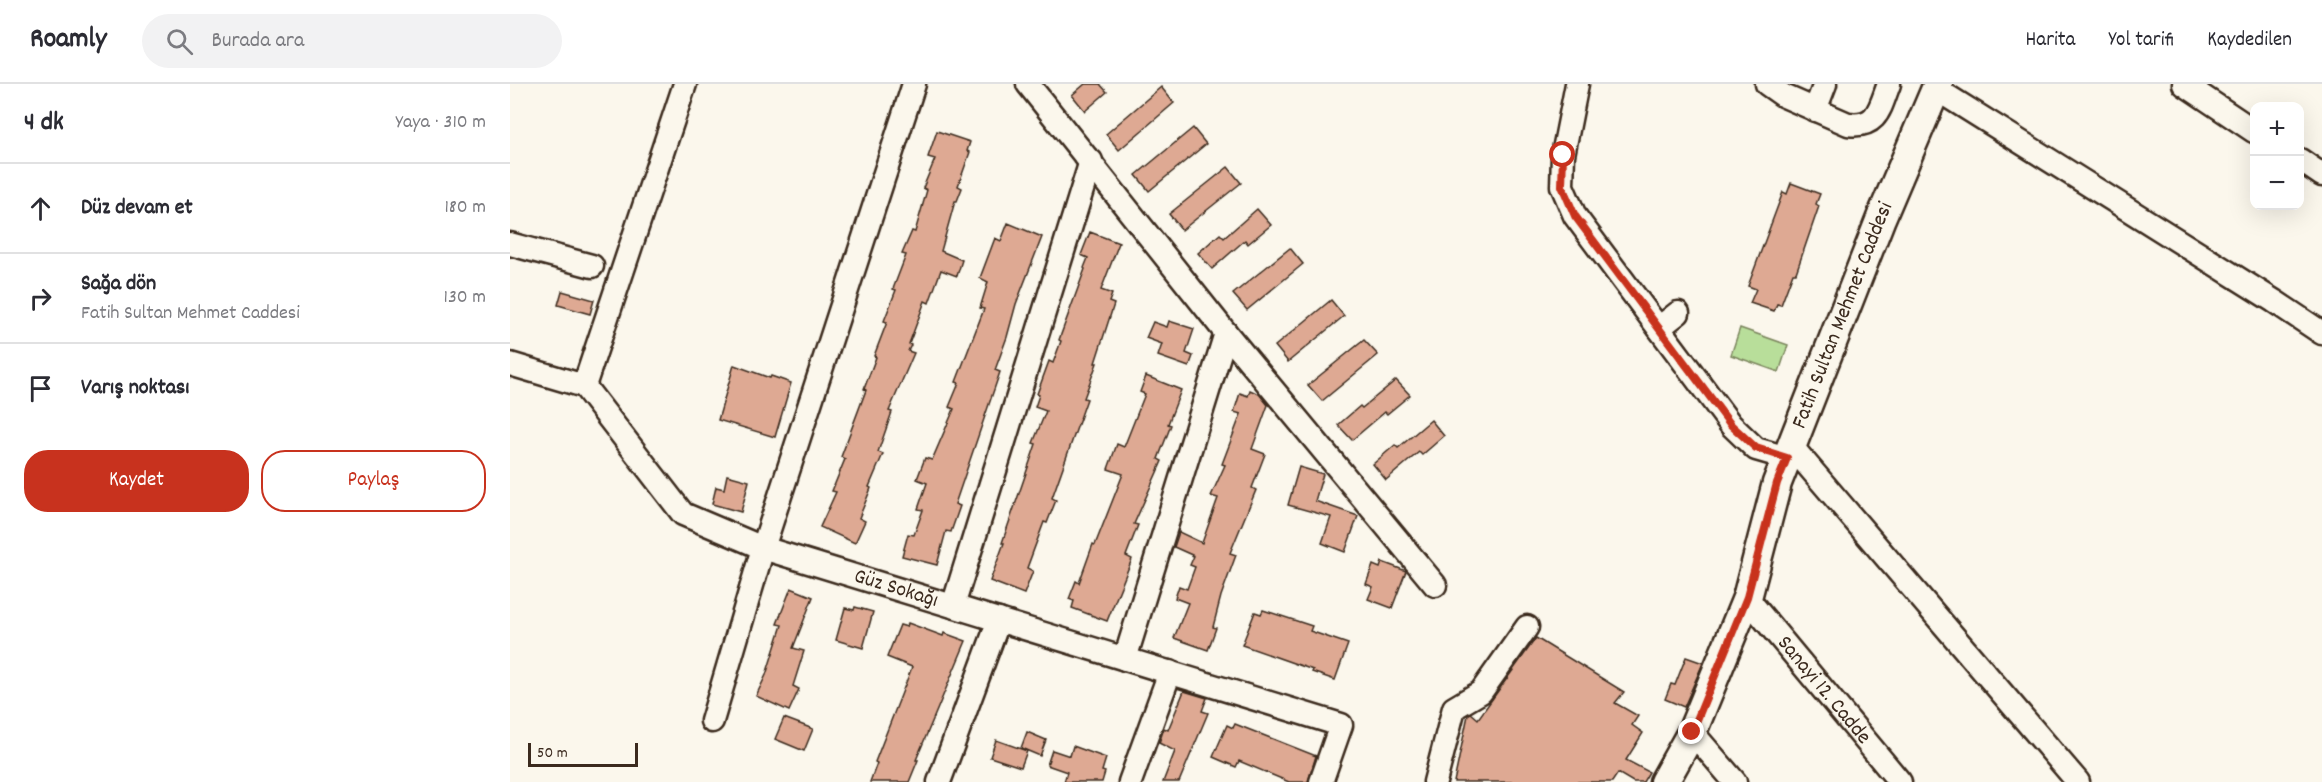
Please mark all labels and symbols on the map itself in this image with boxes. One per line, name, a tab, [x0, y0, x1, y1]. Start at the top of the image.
route start	[1549, 141, 1575, 167]
street label: Fatih Sultan Mehmet Caddesi	[1784, 197, 1901, 433]
street label: Güz Sokağı	[850, 561, 942, 616]
street label: Sanayi 12. Cadde	[1769, 629, 1878, 751]
route end	[1678, 718, 1704, 744]
scale bar	[528, 740, 638, 768]

